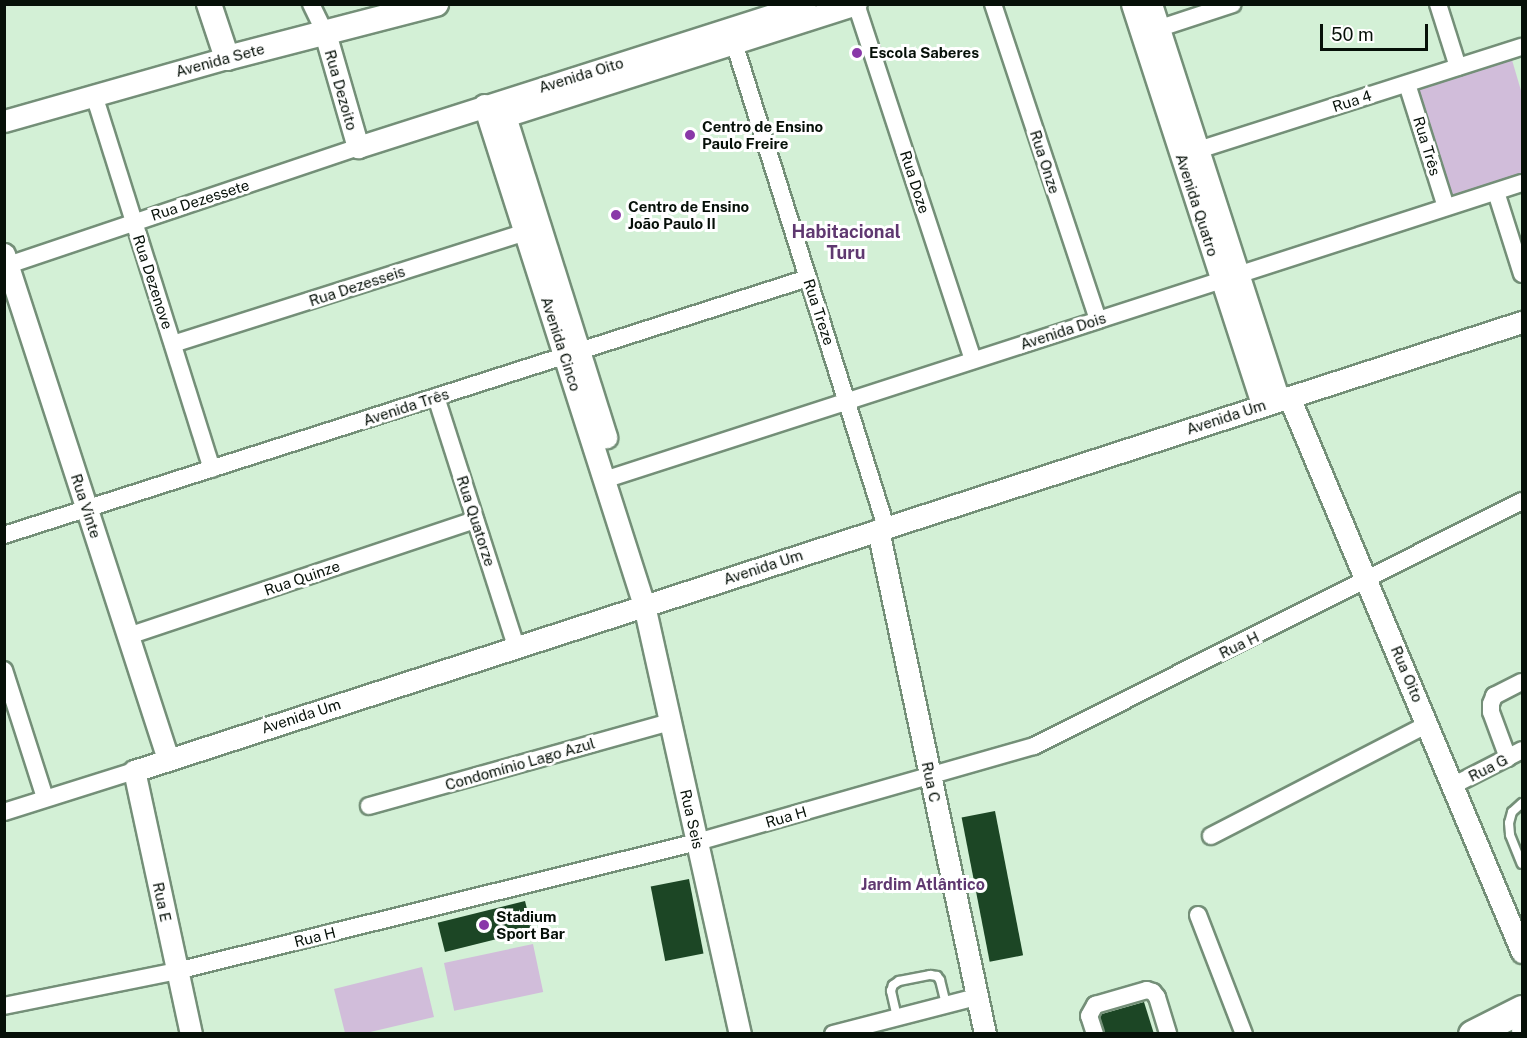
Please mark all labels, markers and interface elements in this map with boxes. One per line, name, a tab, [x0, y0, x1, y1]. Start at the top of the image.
scale bar	[1323, 12, 1431, 50]
text: 50 m	[1331, 24, 1374, 45]
street label: Avenida Sete	[174, 39, 266, 81]
place label: Escola Saberes	[869, 44, 979, 62]
marker: Escola Saberes	[850, 46, 864, 60]
street label: Rua Dezoito	[321, 48, 361, 132]
street label: Avenida Oito	[536, 54, 626, 96]
street label: Rua 4	[1330, 86, 1374, 116]
street label: Rua Três	[1409, 114, 1445, 178]
place label: Centro de Ensino Paulo Freire	[702, 117, 823, 152]
marker: Centro de Ensino Paulo Freire	[683, 128, 697, 142]
street label: Rua Onze	[1026, 128, 1064, 196]
street label: Rua Doze	[896, 148, 934, 216]
street label: Avenida Quatro	[1172, 151, 1222, 259]
street label: Rua Dezessete	[149, 176, 251, 224]
place label: Centro de Ensino João Paulo II	[628, 197, 749, 232]
marker: Centro de Ensino João Paulo II	[609, 208, 623, 222]
district label: Habitacional Turu	[791, 222, 901, 264]
street label: Rua Dezenove	[129, 233, 177, 331]
street label: Rua Dezesseis	[307, 262, 407, 310]
street label: Rua Treze	[800, 277, 838, 347]
street label: Avenida Cinco	[537, 294, 585, 394]
street label: Avenida Dois	[1018, 309, 1108, 353]
street label: Avenida Três	[361, 385, 451, 429]
street label: Avenida Um	[1184, 396, 1268, 438]
street label: Rua Vinte	[67, 471, 105, 541]
street label: Rua Quatorze	[453, 473, 499, 569]
street label: Avenida Um	[721, 546, 805, 588]
street label: Rua Quinze	[262, 557, 342, 599]
street label: Rua H	[1216, 628, 1262, 662]
street label: Rua Oito	[1387, 643, 1427, 705]
street label: Avenida Um	[259, 695, 343, 737]
street label: Condomínio Lago Azul	[443, 734, 597, 794]
street label: Rua G	[1465, 751, 1511, 785]
street label: Rua C	[918, 760, 944, 804]
street label: Rua Seis	[676, 787, 708, 851]
street label: Rua H	[763, 803, 809, 831]
district label: Jardim Atlântico	[861, 875, 985, 895]
street label: Rua E	[149, 881, 175, 923]
place label: Stadium Sport Bar	[496, 907, 565, 942]
marker: Stadium Sport Bar	[477, 918, 491, 932]
street label: Rua H	[292, 923, 338, 951]

